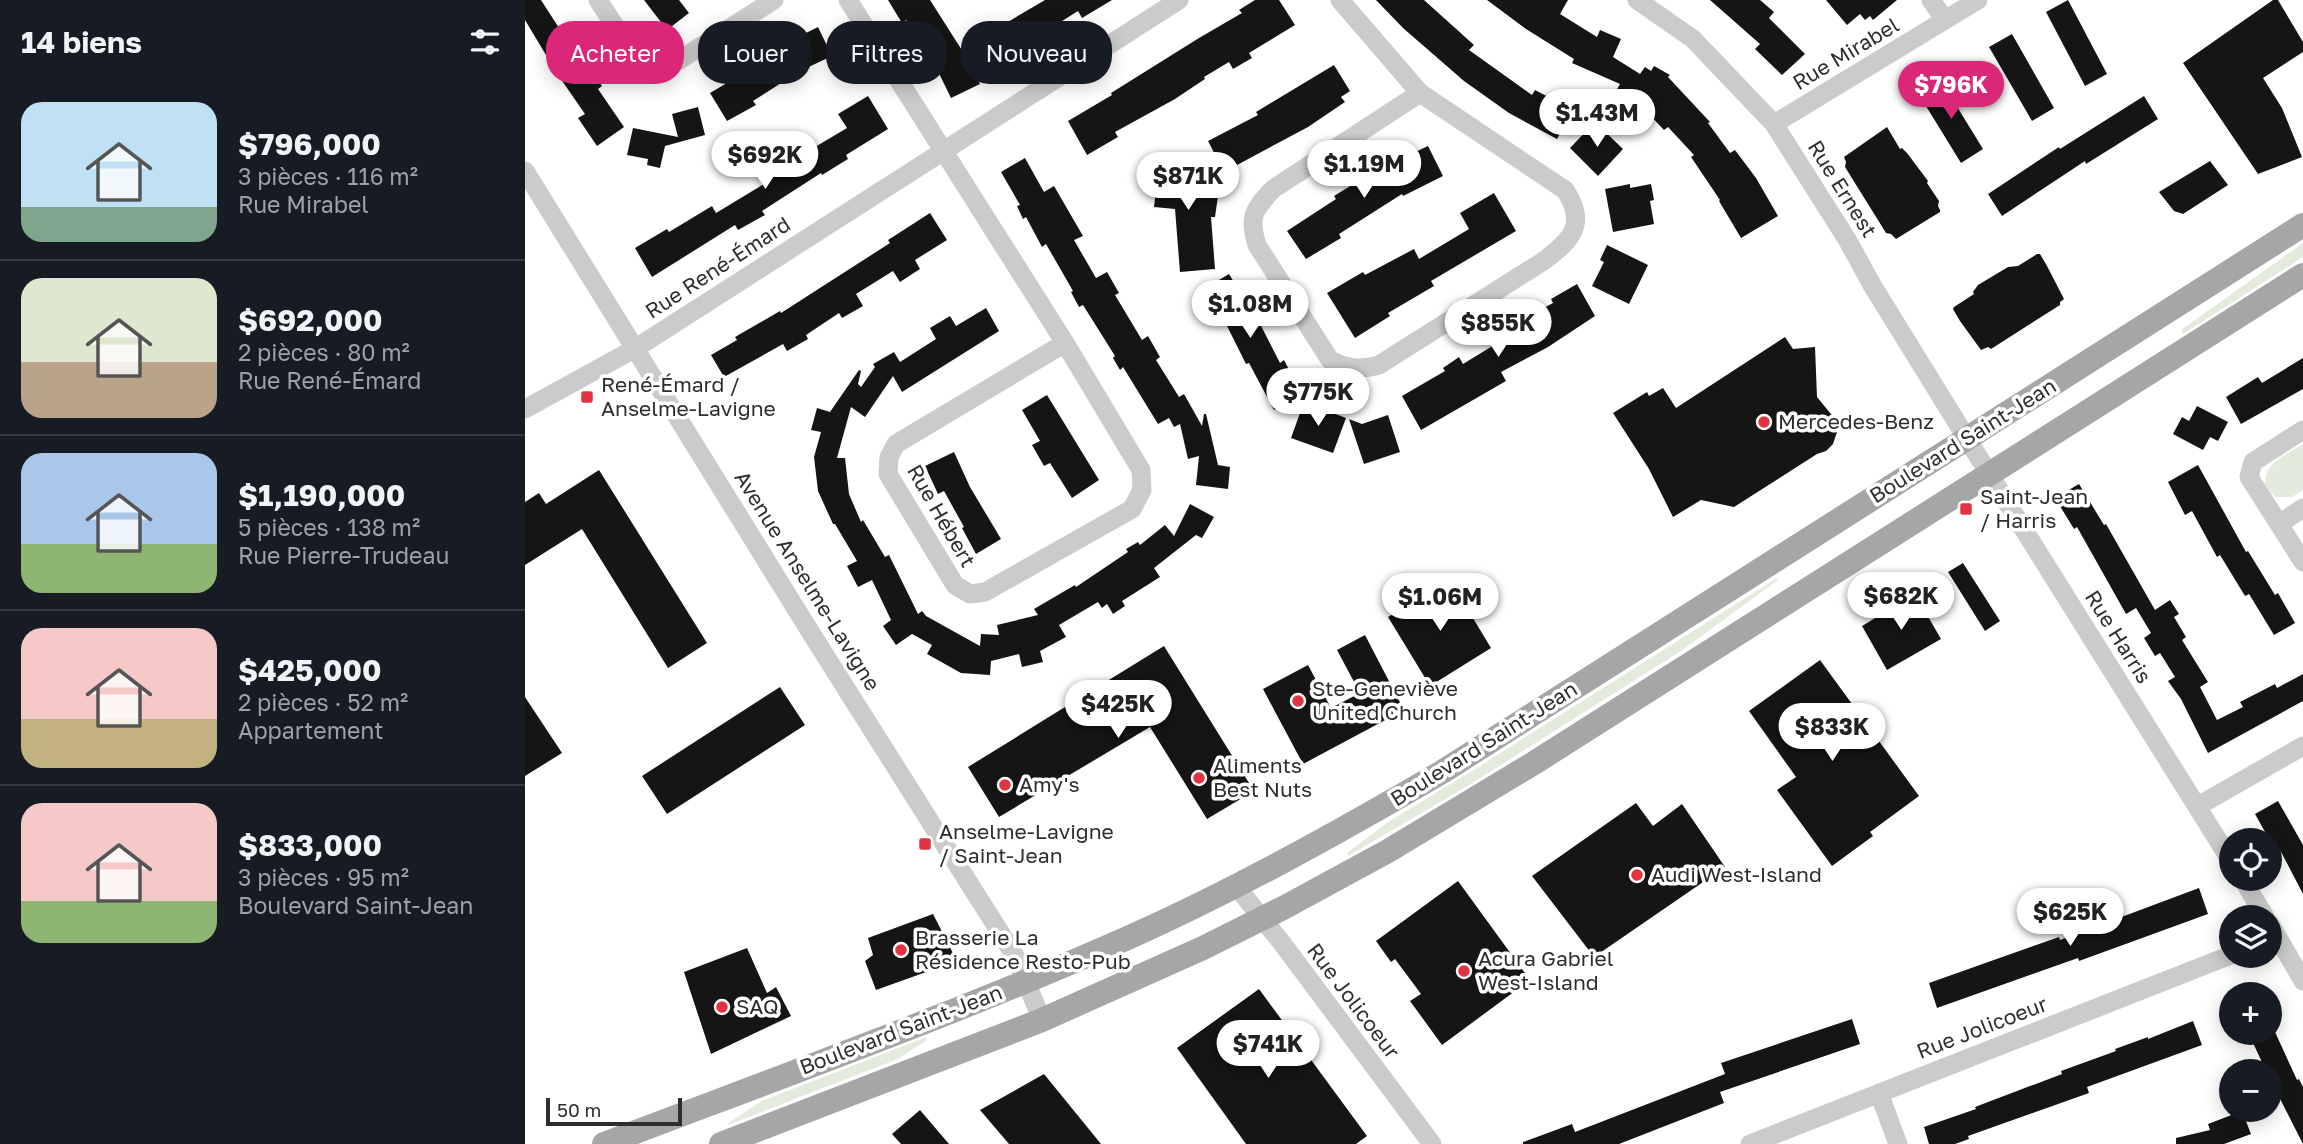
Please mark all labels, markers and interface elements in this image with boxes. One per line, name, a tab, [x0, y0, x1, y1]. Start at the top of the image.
street label: Rue Mirabel	[1788, 11, 1903, 95]
chip: Acheter	[546, 21, 684, 84]
chip: Louer	[698, 21, 812, 84]
chip: Filtres	[826, 21, 947, 84]
chip: Nouveau	[961, 21, 1112, 84]
icon: filters	[466, 23, 504, 61]
text: 14 biens	[21, 24, 142, 60]
pin: $796K	[1902, 61, 2000, 121]
text: $796K	[1914, 70, 1988, 98]
pin: $1.43M	[1540, 90, 1654, 149]
text: $1.43M	[1555, 98, 1639, 126]
text: $796,000	[238, 126, 381, 162]
icon: home	[77, 130, 161, 214]
pin: $692K	[716, 132, 814, 191]
street label: Rue Ernest	[1803, 135, 1883, 242]
text: $692K	[727, 140, 803, 168]
pin: $1.19M	[1307, 140, 1421, 200]
text: $1.19M	[1323, 149, 1405, 177]
pin: $871K	[1139, 152, 1237, 212]
text: $871K	[1152, 161, 1224, 189]
text: 3 pièces · 116 m²	[238, 162, 418, 190]
text: Rue Mirabel	[238, 190, 369, 218]
street label: Rue René-Émard	[640, 211, 795, 324]
pin: $1.08M	[1193, 280, 1307, 340]
text: $1.08M	[1208, 289, 1292, 317]
pin: $855K	[1449, 300, 1547, 359]
text: $692,000	[238, 302, 383, 338]
icon: home	[77, 306, 161, 390]
text: $855K	[1461, 308, 1535, 336]
text: 2 pièces · 80 m²	[238, 338, 410, 366]
text: Rue René-Émard	[238, 366, 421, 394]
pin: $775K	[1269, 368, 1367, 428]
place label: René-Émard / Anselme-Lavigne	[601, 371, 776, 421]
street label: Boulevard Saint-Jean	[1864, 372, 2061, 508]
text: $775K	[1282, 377, 1354, 405]
marker: René-Émard / Anselme-Lavigne	[579, 389, 595, 405]
place label: Mercedes-Benz	[1778, 408, 1934, 434]
marker: Mercedes-Benz	[1756, 414, 1772, 430]
street label: Rue Hébert	[902, 460, 982, 571]
street label: Avenue Anselme-Lavigne	[729, 466, 886, 695]
text: $1,190,000	[238, 477, 405, 513]
icon: home	[77, 481, 161, 565]
place label: Saint-Jean / Harris	[1980, 483, 2088, 533]
marker: Saint-Jean / Harris	[1958, 501, 1974, 517]
text: 5 pièces · 138 m²	[238, 513, 420, 541]
text: Rue Pierre-Trudeau	[238, 541, 449, 569]
pin: $682K	[1852, 572, 1950, 632]
pin: $1.06M	[1383, 574, 1497, 633]
text: $682K	[1863, 581, 1939, 609]
text: $1.06M	[1398, 582, 1482, 610]
street label: Rue Harris	[2080, 585, 2158, 688]
text: $425,000	[238, 652, 382, 688]
icon: home	[77, 656, 161, 740]
place label: Ste-Geneviève United Church	[1312, 675, 1458, 725]
street label: Boulevard Saint-Jean	[1385, 675, 1582, 811]
pin: $425K	[1069, 680, 1167, 740]
text: 2 pièces · 52 m²	[238, 688, 408, 716]
text: $425K	[1081, 689, 1155, 717]
marker: Ste-Geneviève United Church	[1290, 693, 1306, 709]
pin: $833K	[1783, 704, 1881, 763]
text: $833K	[1795, 712, 1869, 740]
text: Appartement	[238, 716, 383, 744]
place label: Aliments Best Nuts	[1213, 752, 1312, 802]
marker: Aliments Best Nuts	[1191, 770, 1207, 786]
place label: Amy's	[1019, 771, 1080, 797]
marker: Amy's	[997, 777, 1013, 793]
place label: Anselme-Lavigne / Saint-Jean	[939, 818, 1114, 868]
text: $833,000	[238, 827, 382, 863]
map controls	[2219, 828, 2282, 1122]
button: locate	[2219, 828, 2282, 891]
icon: home	[77, 831, 161, 915]
marker: Anselme-Lavigne / Saint-Jean	[917, 836, 933, 852]
place label: Audi West-Island	[1651, 861, 1822, 887]
text: 3 pièces · 95 m²	[238, 863, 409, 891]
marker: Audi West-Island	[1629, 867, 1645, 883]
pin: $625K	[2021, 888, 2119, 948]
text: Boulevard Saint-Jean	[238, 891, 473, 919]
text: $625K	[2033, 897, 2107, 925]
button: layers	[2219, 905, 2282, 968]
place label: Brasserie La Résidence Resto-Pub	[915, 924, 1131, 974]
street label: Rue Jolicoeur	[1302, 938, 1406, 1063]
marker: Brasserie La Résidence Resto-Pub	[893, 942, 909, 958]
place label: Acura Gabriel West-Island	[1478, 945, 1613, 995]
marker: Acura Gabriel West-Island	[1456, 963, 1472, 979]
street label: Boulevard Saint-Jean	[796, 978, 1006, 1080]
button: +	[2219, 982, 2282, 1045]
street label: Rue Jolicoeur	[1913, 990, 2051, 1064]
place label: SAQ	[736, 993, 778, 1019]
marker: SAQ	[714, 999, 730, 1015]
pin: $741K	[1219, 1020, 1317, 1080]
text: $741K	[1233, 1029, 1303, 1057]
button: −	[2219, 1059, 2282, 1122]
scale bar	[546, 1095, 683, 1127]
text: 50 m	[557, 1098, 601, 1121]

